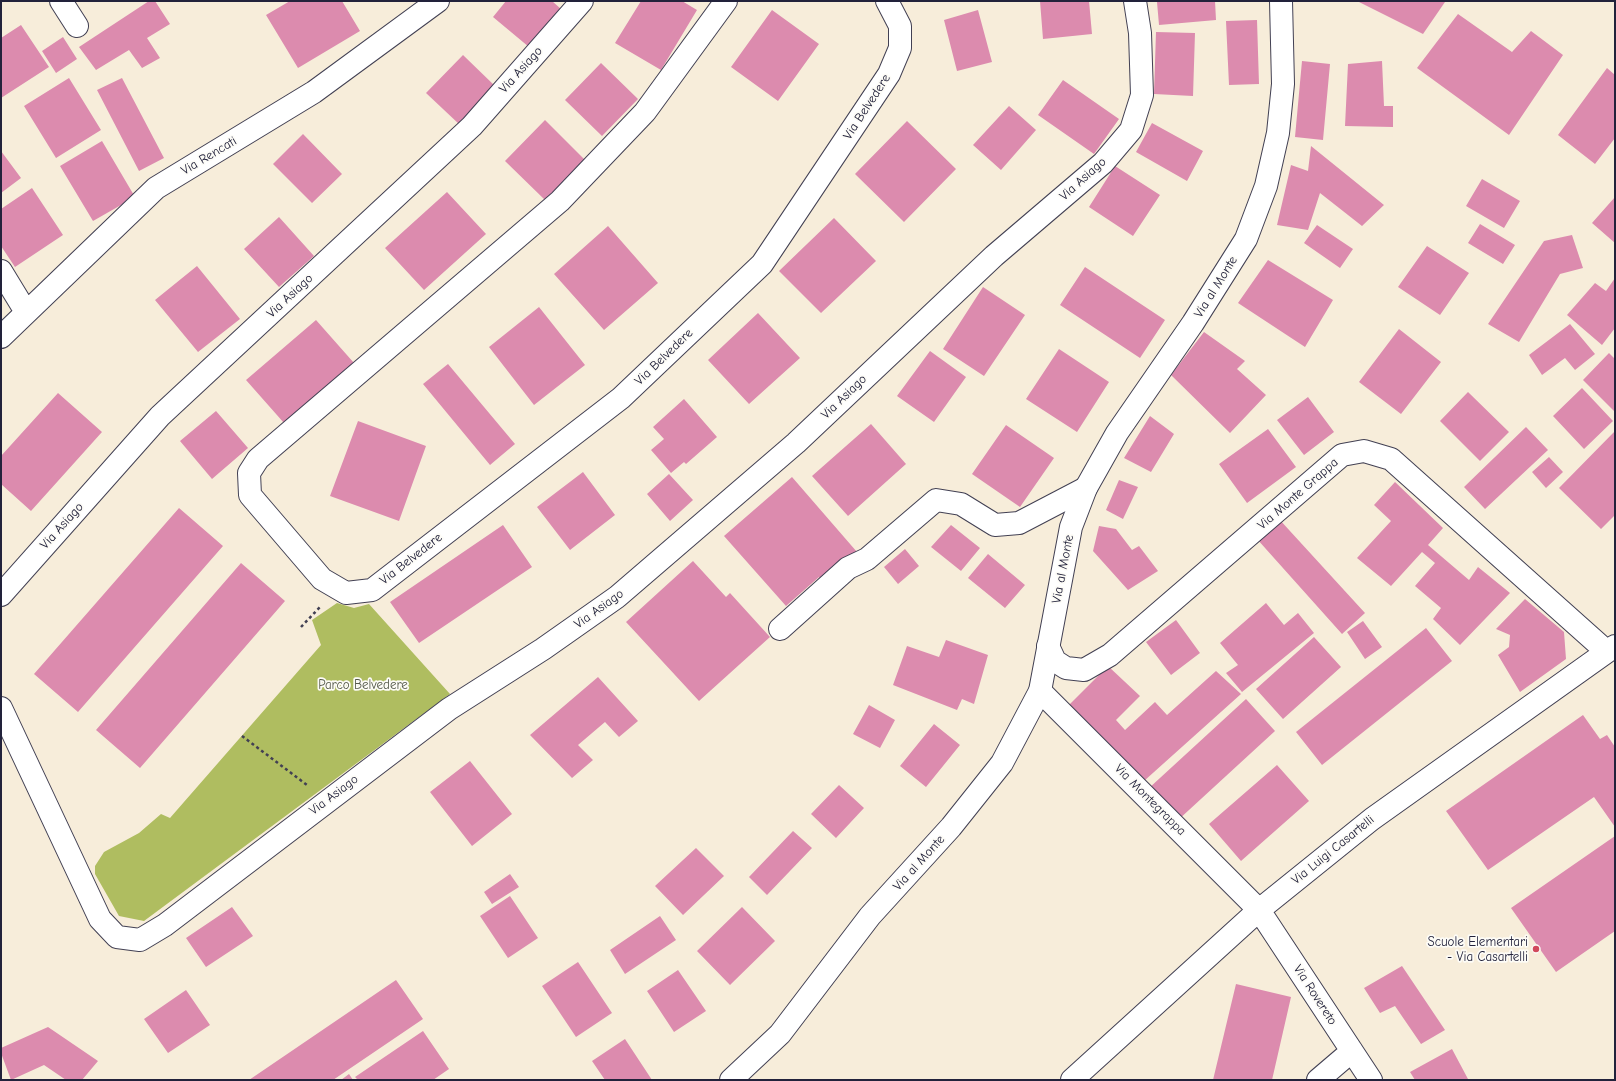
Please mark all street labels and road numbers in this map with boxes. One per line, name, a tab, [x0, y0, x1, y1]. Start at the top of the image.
street label: Via Asiago	[496, 43, 546, 97]
street label: Via Belvedere	[840, 71, 894, 143]
street label: Via Rencati	[178, 133, 240, 179]
street label: Via Asiago	[1056, 154, 1110, 204]
street label: Via al Monte	[1191, 253, 1241, 321]
street label: Via Asiago	[264, 271, 316, 321]
street label: Via Belvedere	[632, 325, 696, 389]
street label: Via Asiago	[818, 371, 870, 423]
street label: Via Monte Grappa	[1255, 455, 1341, 533]
street label: Via Asiago	[37, 499, 87, 553]
street label: Via Belvedere	[377, 530, 445, 588]
street label: Via al Monte	[1049, 533, 1077, 605]
street label: Via Asiago	[571, 586, 627, 632]
street label: Via Montegrappa	[1111, 761, 1189, 839]
street label: Via Asiago	[306, 772, 362, 818]
street label: Via Luigi Casartelli	[1289, 812, 1377, 888]
street label: Via al Monte	[890, 832, 948, 894]
street label: Via Rovereto	[1290, 962, 1340, 1028]

